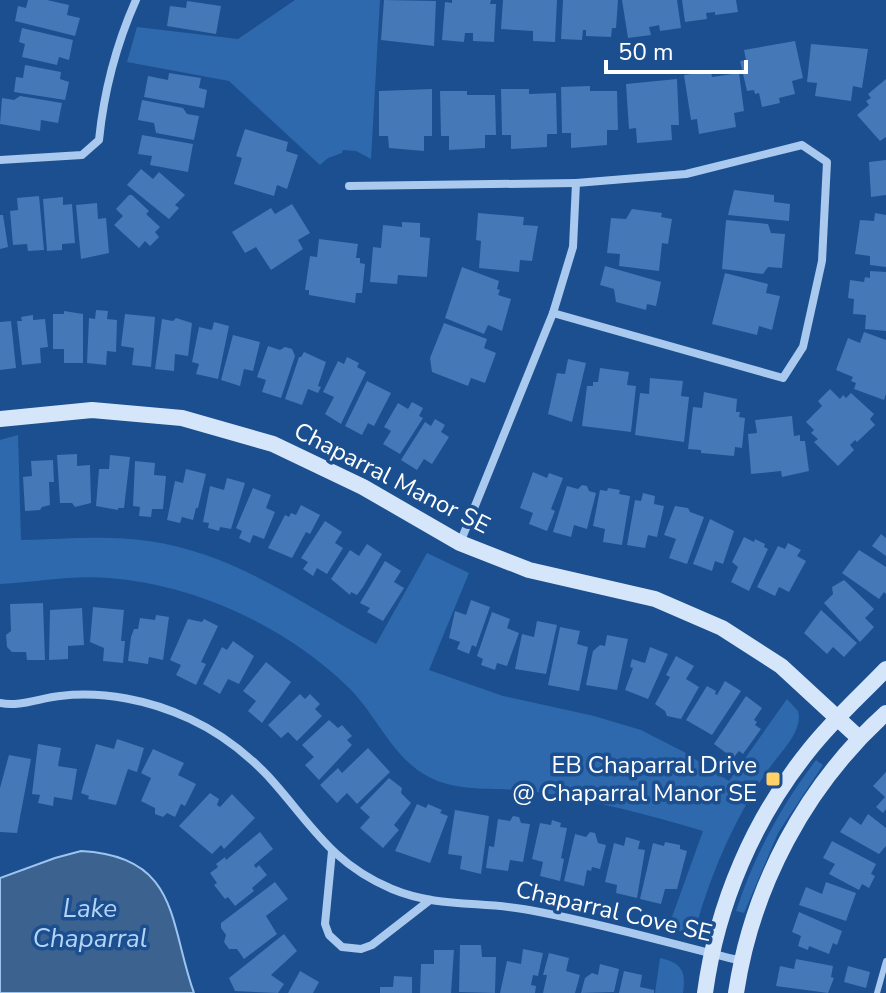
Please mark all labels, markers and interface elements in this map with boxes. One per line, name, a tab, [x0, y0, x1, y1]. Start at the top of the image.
scale bar	[606, 24, 746, 74]
text: 50 m	[618, 36, 674, 68]
street label: Chaparral Manor SE	[289, 415, 495, 541]
place label: EB Chaparral Drive @ Chaparral Manor SE	[512, 749, 757, 809]
marker: EB Chaparral Drive @ Chaparral Manor SE	[764, 770, 782, 788]
street label: Chaparral Cove SE	[513, 873, 715, 949]
water label: Lake Chaparral	[33, 891, 147, 956]

